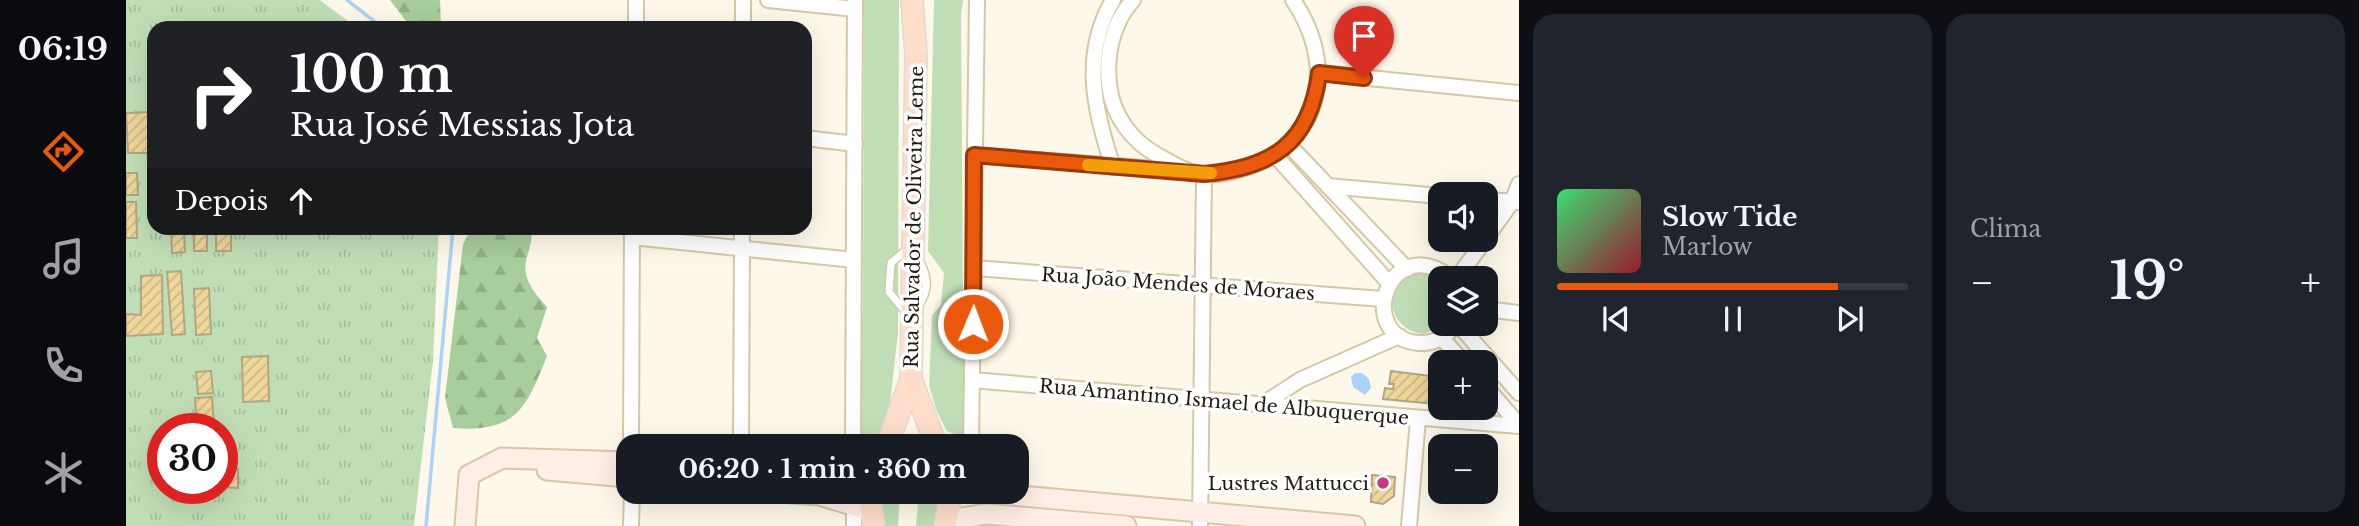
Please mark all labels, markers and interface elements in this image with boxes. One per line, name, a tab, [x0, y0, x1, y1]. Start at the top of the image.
pin	[1334, 6, 1394, 78]
icon: arrive	[1345, 17, 1383, 55]
text: 06:19	[18, 29, 108, 69]
text: 100 m	[290, 44, 453, 105]
icon: right	[175, 49, 266, 140]
street label: Rua Salvador de Oliveira Leme	[900, 66, 928, 368]
text: Rua José Messias Jota	[290, 105, 634, 145]
icon: directions	[39, 127, 88, 176]
icon: ahead	[282, 182, 320, 220]
map controls	[1428, 182, 1498, 504]
button: sound	[1428, 182, 1498, 252]
text: Depois	[175, 185, 268, 217]
text: Slow Tide	[1662, 201, 1798, 233]
text: Clima	[1970, 215, 2041, 243]
text: Marlow	[1662, 233, 1752, 261]
icon: music	[39, 234, 88, 283]
text: 19°	[2110, 249, 2185, 313]
text: −	[1970, 259, 1994, 306]
text: +	[2300, 259, 2321, 306]
street label: Rua João Mendes de Moraes	[1040, 263, 1316, 305]
button: layers	[1428, 266, 1498, 336]
position arrow	[936, 287, 1010, 361]
icon: previous	[1597, 300, 1635, 338]
icon: pause	[1714, 300, 1752, 338]
icon: next	[1831, 300, 1869, 338]
icon: phone	[39, 341, 88, 390]
button: +	[1428, 350, 1498, 420]
street label: Rua Amantino Ismael de Albuquerque	[1038, 374, 1410, 430]
speed limit sign: 30	[147, 413, 238, 504]
button: −	[1428, 434, 1498, 504]
icon: climate	[39, 448, 88, 497]
text: 06:20 · 1 min · 360 m	[678, 453, 967, 485]
place label: Lustres Mattucci	[1208, 472, 1370, 495]
marker: Lustres Mattucci	[1375, 475, 1391, 491]

